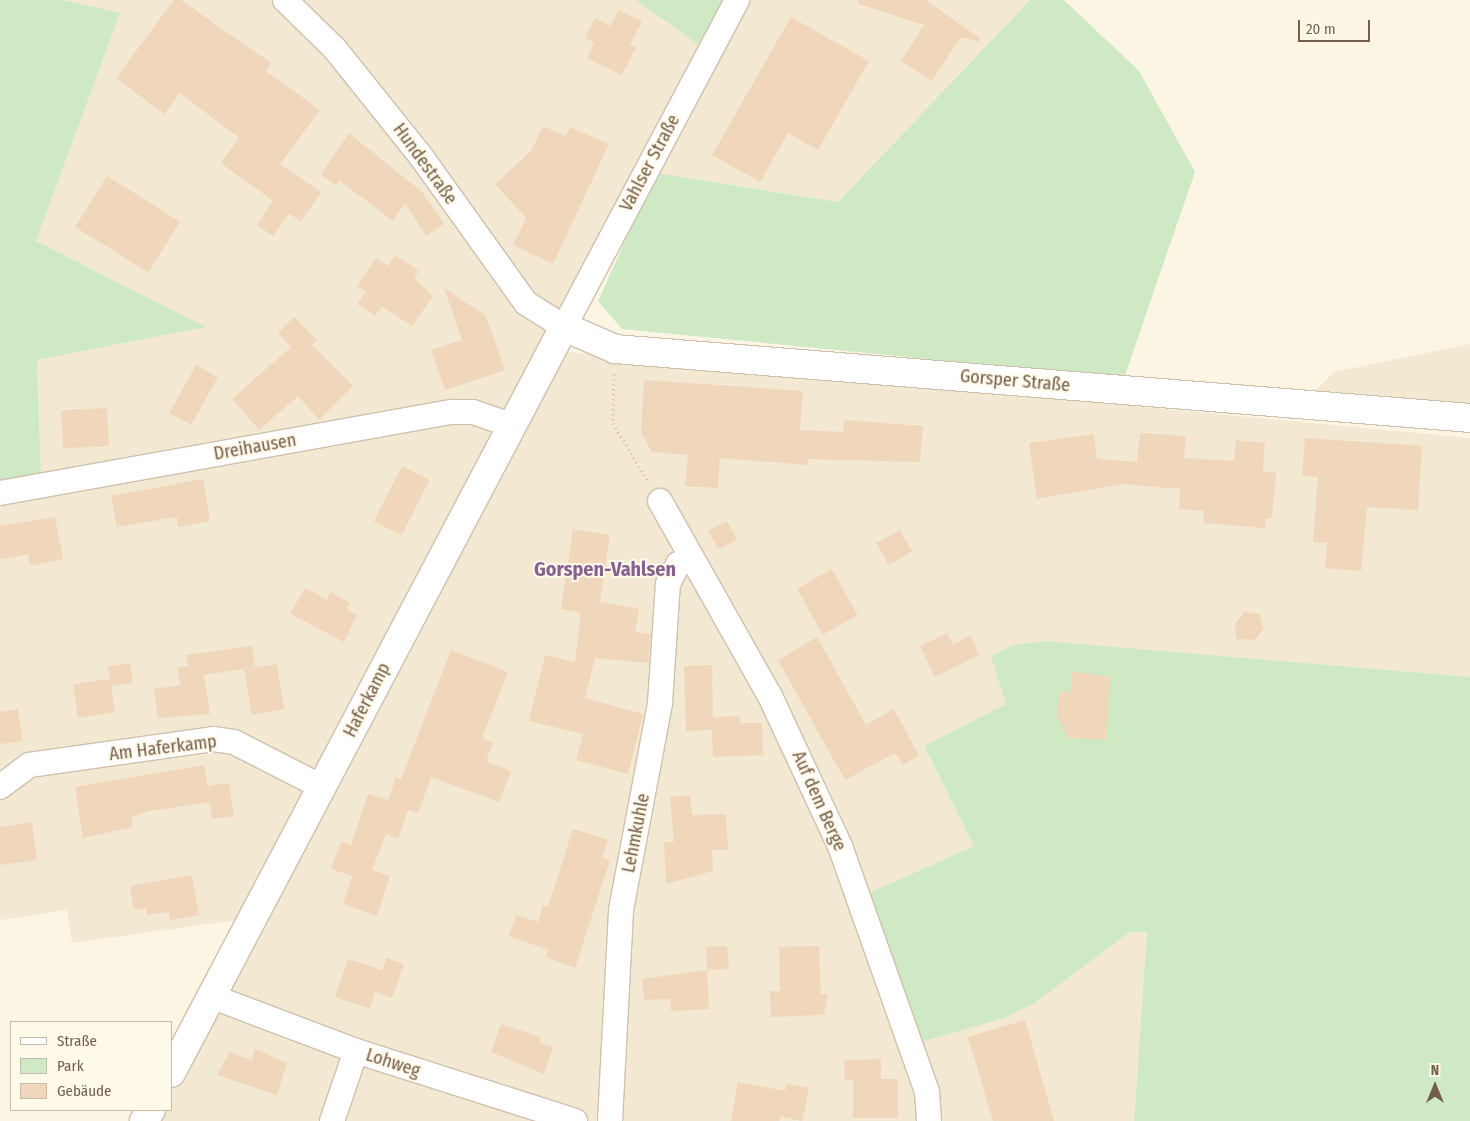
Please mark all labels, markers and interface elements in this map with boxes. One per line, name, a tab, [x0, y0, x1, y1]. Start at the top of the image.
scale bar	[1300, 10, 1372, 42]
text: 20 m	[1306, 20, 1336, 38]
street label: Vahlser Straße	[615, 111, 685, 215]
street label: Hundestraße	[388, 119, 462, 209]
street label: Gorsper Straße	[959, 365, 1071, 397]
street label: Dreihausen	[212, 429, 298, 465]
district label: Gorspen-Vahlsen	[534, 557, 676, 581]
street label: Haferkamp	[339, 659, 395, 741]
street label: Am Haferkamp	[108, 731, 218, 765]
street label: Auf dem Berge	[787, 748, 851, 854]
street label: Lehmkuhle	[618, 791, 654, 875]
legend	[10, 1021, 172, 1111]
text: Straße	[57, 1032, 97, 1050]
street label: Lohweg	[363, 1044, 423, 1082]
text: Park	[57, 1057, 84, 1075]
north arrow	[1410, 1061, 1460, 1111]
text: N	[1431, 1062, 1439, 1079]
text: Gebäude	[57, 1082, 112, 1100]

